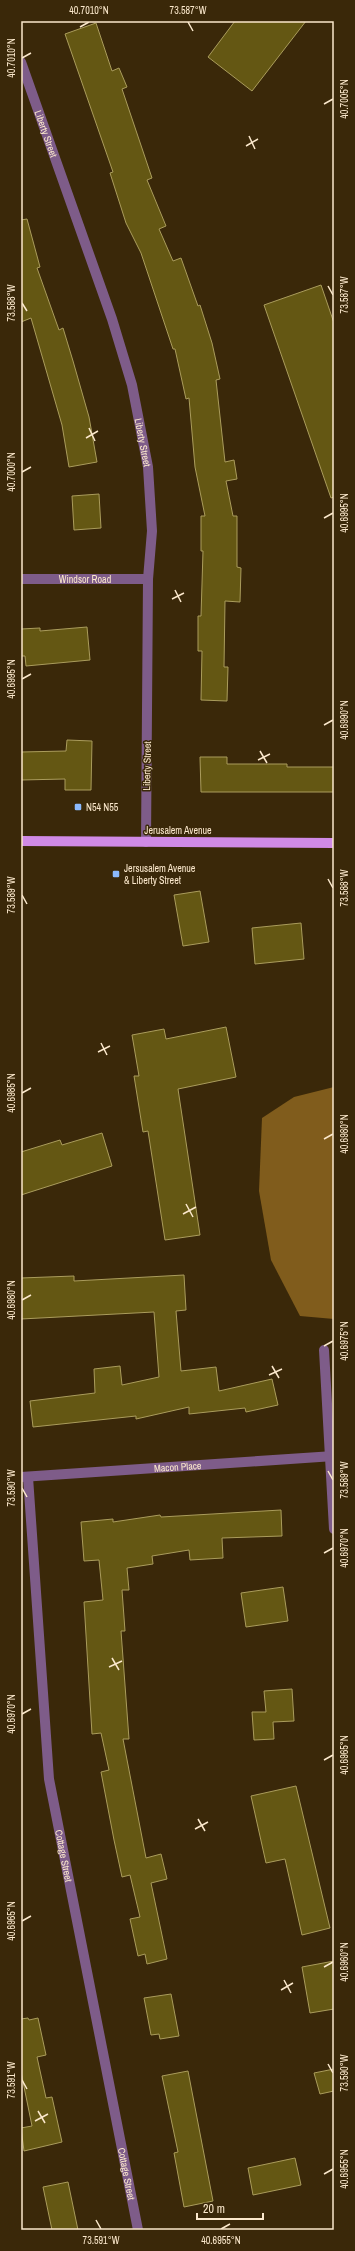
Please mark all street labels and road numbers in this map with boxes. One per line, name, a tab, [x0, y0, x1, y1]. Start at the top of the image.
street label: Liberty Street	[32, 108, 61, 160]
street label: Liberty Street	[132, 417, 154, 468]
street label: Windsor Road	[59, 573, 111, 586]
street label: Liberty Street	[140, 741, 154, 791]
street label: Jerusalem Avenue	[144, 824, 212, 837]
street label: Macon Place	[154, 1458, 202, 1475]
street label: Cottage Street	[53, 1829, 76, 1884]
street label: Cottage Street	[115, 2146, 139, 2202]

